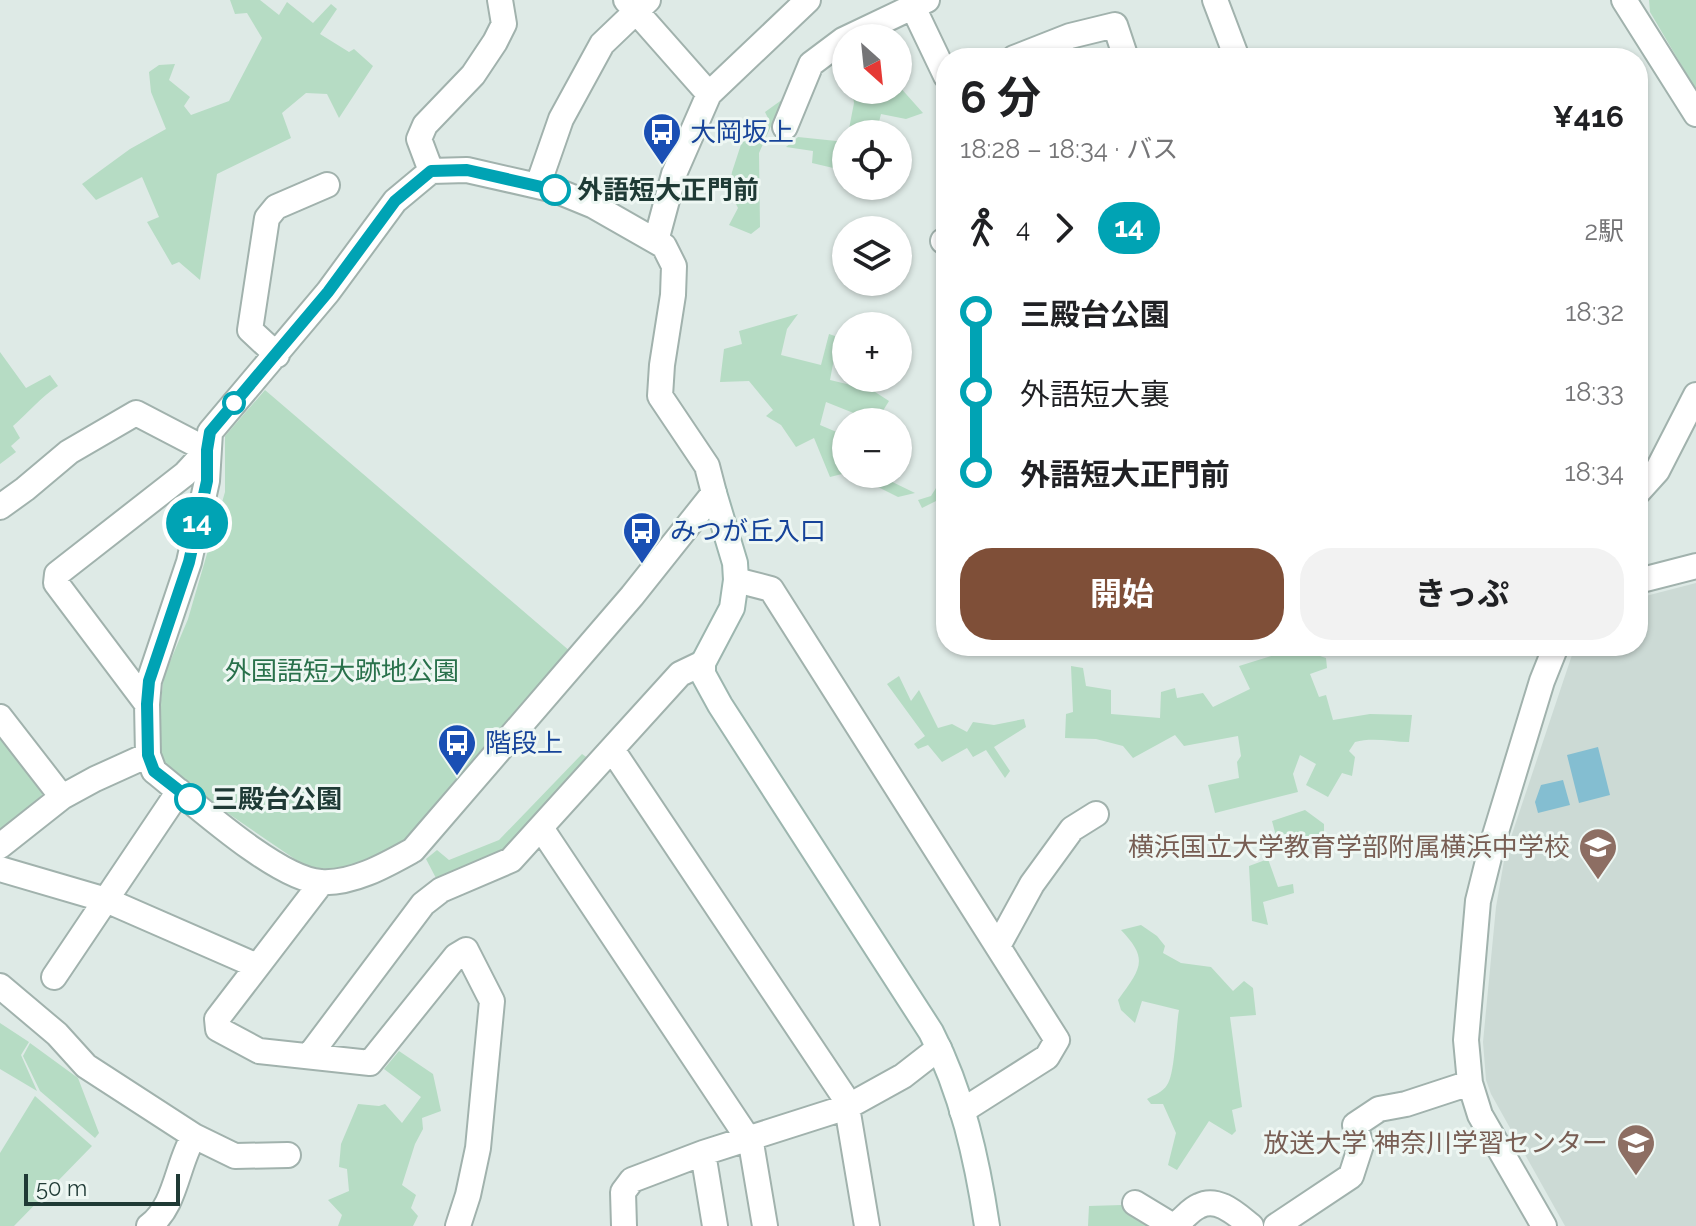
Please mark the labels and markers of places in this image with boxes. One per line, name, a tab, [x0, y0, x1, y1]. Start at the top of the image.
bus stop icon: 大岡坂上	[641, 111, 683, 166]
place label: 大岡坂上	[690, 117, 794, 147]
marker: 外語短大正門前	[540, 175, 570, 205]
place label: 外語短大正門前	[577, 175, 759, 205]
unlabelled marker	[223, 392, 245, 414]
bus stop icon: みつが丘入口	[621, 510, 663, 565]
place label: みつが丘入口	[670, 516, 826, 546]
bus stop icon: 階段上	[436, 722, 478, 777]
place label: 階段上	[485, 728, 563, 758]
marker: 三殿台公園	[175, 784, 205, 814]
place label: 三殿台公園	[212, 784, 342, 814]
school or university icon: 横浜国立大学教育学部附属横浜中学校	[1577, 826, 1619, 881]
place label: 横浜国立大学教育学部附属横浜中学校	[1128, 832, 1570, 862]
school or university icon: 放送大学 神奈川学習センター	[1615, 1122, 1657, 1177]
place label: 放送大学 神奈川学習センター	[1263, 1128, 1608, 1158]

